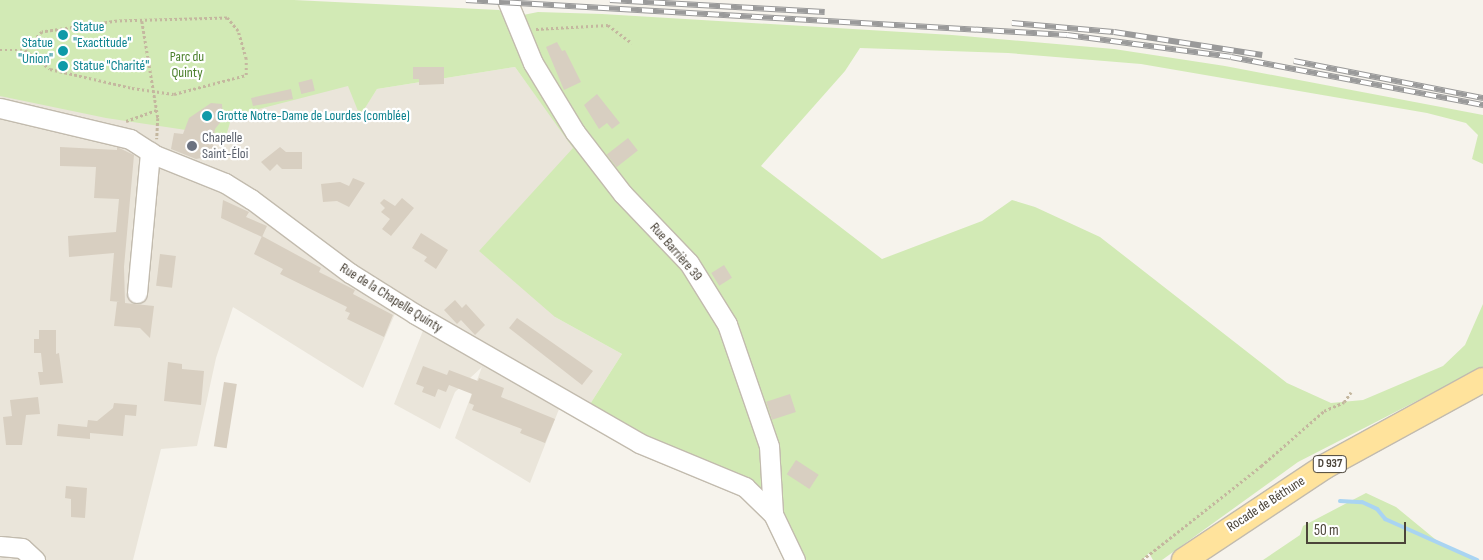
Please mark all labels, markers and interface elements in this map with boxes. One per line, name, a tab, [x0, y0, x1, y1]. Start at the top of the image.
place label: Statue "Exactitude"	[73, 19, 131, 52]
marker: Statue "Exactitude"	[57, 29, 69, 41]
place label: Statue "Union"	[18, 35, 53, 68]
marker: Statue "Union"	[57, 45, 69, 57]
park label: Parc du Quinty	[170, 49, 204, 82]
place label: Statue "Charité"	[73, 58, 149, 74]
marker: Statue "Charité"	[57, 60, 69, 72]
place label: Grotte Notre-Dame de Lourdes (comblée)	[217, 108, 410, 124]
marker: Grotte Notre-Dame de Lourdes (comblée)	[201, 110, 213, 122]
place label: Chapelle Saint-Éloi	[202, 130, 248, 162]
marker: Chapelle Saint-Éloi	[186, 140, 198, 152]
street label: Rue Barrière 39	[646, 219, 706, 285]
street label: Rue de la Chapelle Quinty	[337, 260, 445, 336]
road number: D 937	[1312, 454, 1348, 474]
street label: Rocade de Béthune	[1224, 472, 1308, 536]
scale bar	[1308, 512, 1408, 544]
text: 50 m	[1314, 521, 1339, 540]

